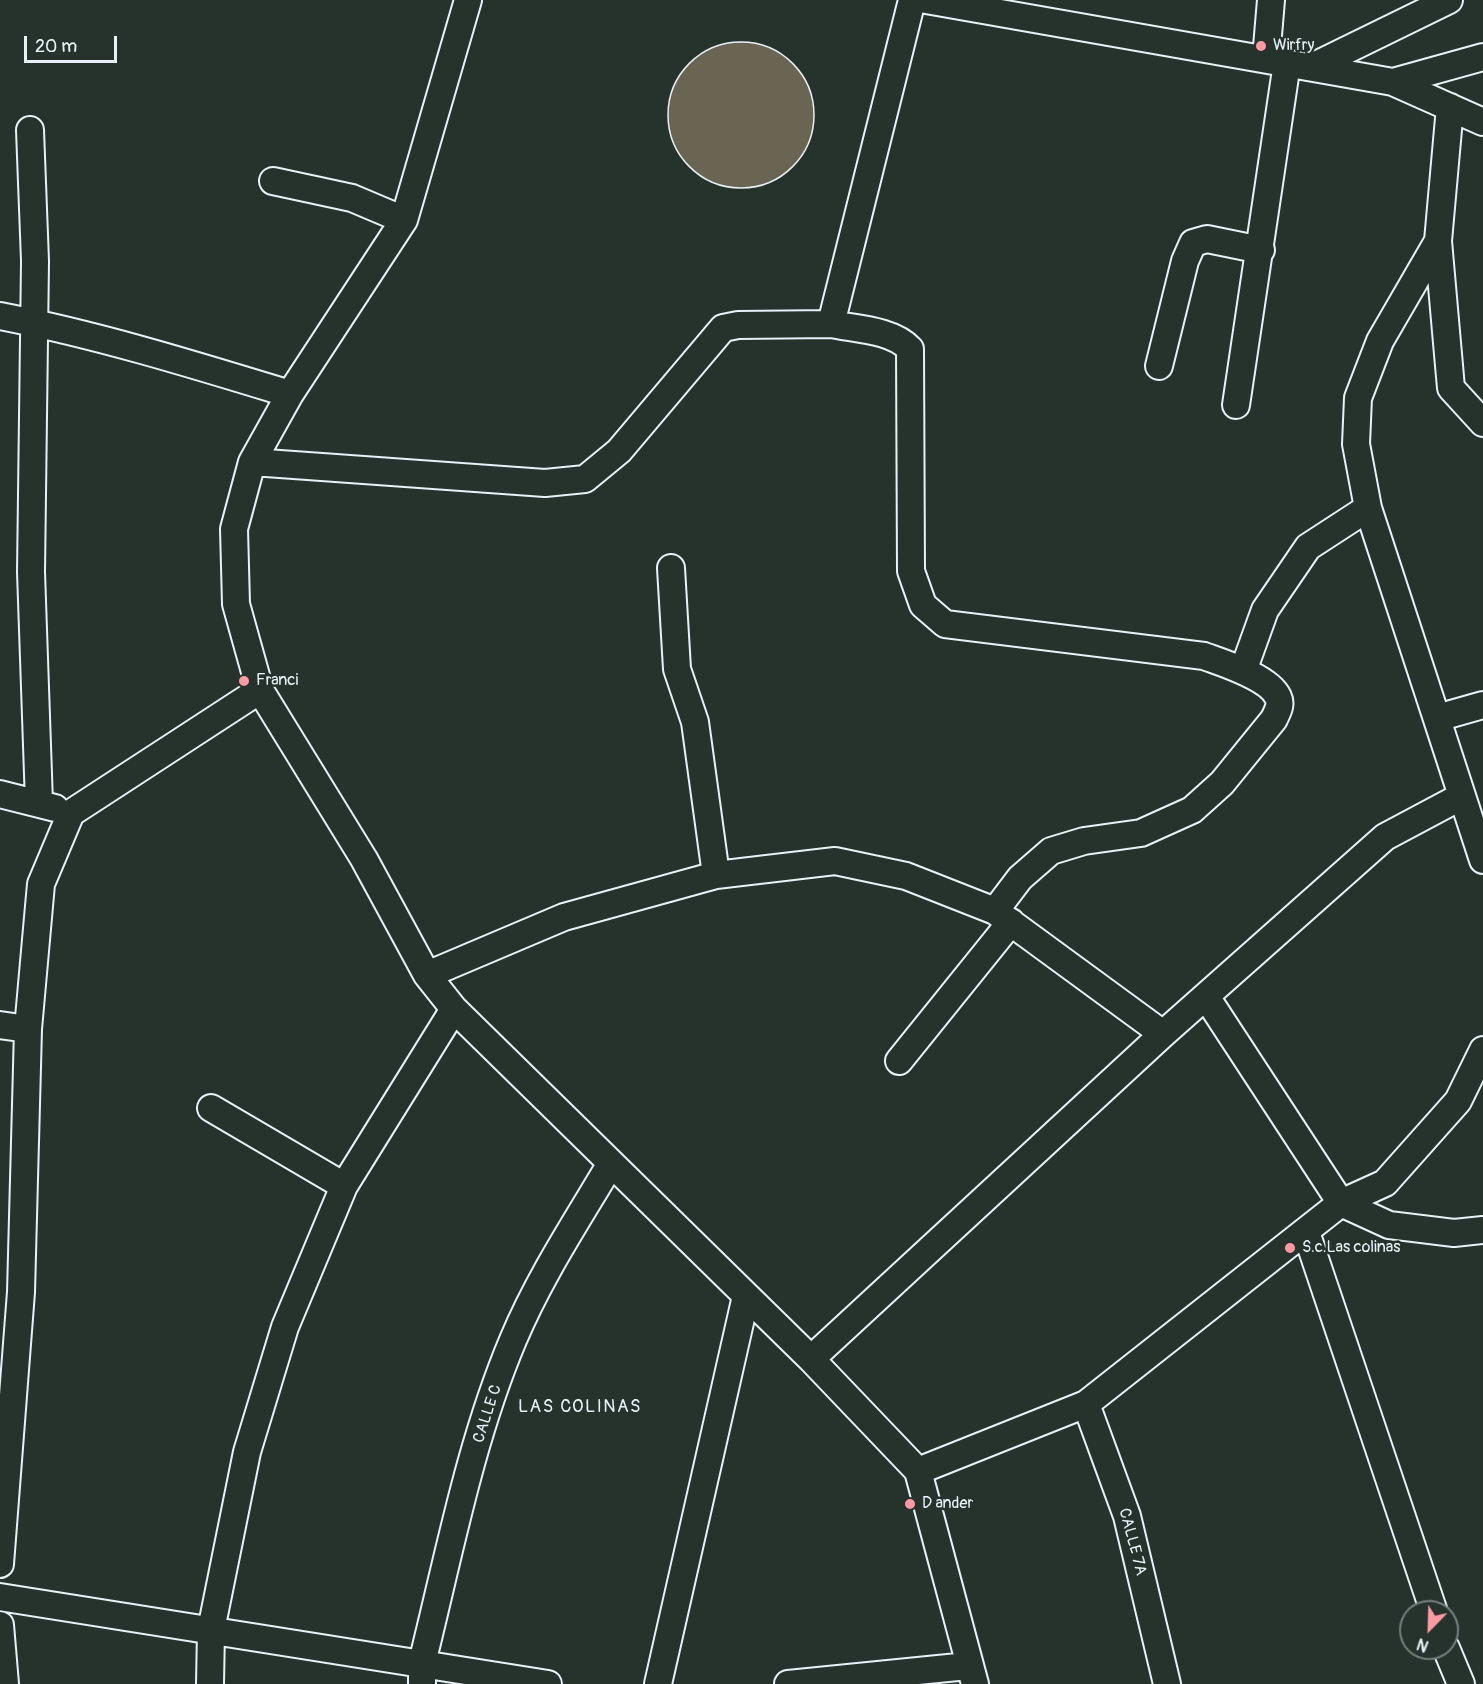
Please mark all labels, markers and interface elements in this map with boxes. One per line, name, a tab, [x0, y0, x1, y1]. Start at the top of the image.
scale bar	[27, 24, 120, 62]
text: 20 m	[35, 35, 77, 58]
place label: Wirfry	[1273, 36, 1314, 56]
marker: Wirfry	[1254, 39, 1268, 53]
place label: Franci	[256, 671, 298, 691]
marker: Franci	[237, 674, 251, 688]
place label: S.c.Las colinas	[1302, 1238, 1400, 1258]
marker: S.c.Las colinas	[1283, 1241, 1297, 1255]
street label: CALLE C	[470, 1383, 506, 1445]
district label: LAS COLINAS	[518, 1396, 642, 1418]
place label: D ander	[922, 1494, 973, 1514]
marker: D ander	[903, 1497, 917, 1511]
street label: CALLE 7A	[1114, 1506, 1150, 1578]
north arrow	[1399, 1600, 1459, 1660]
text: N	[1414, 1633, 1432, 1656]

